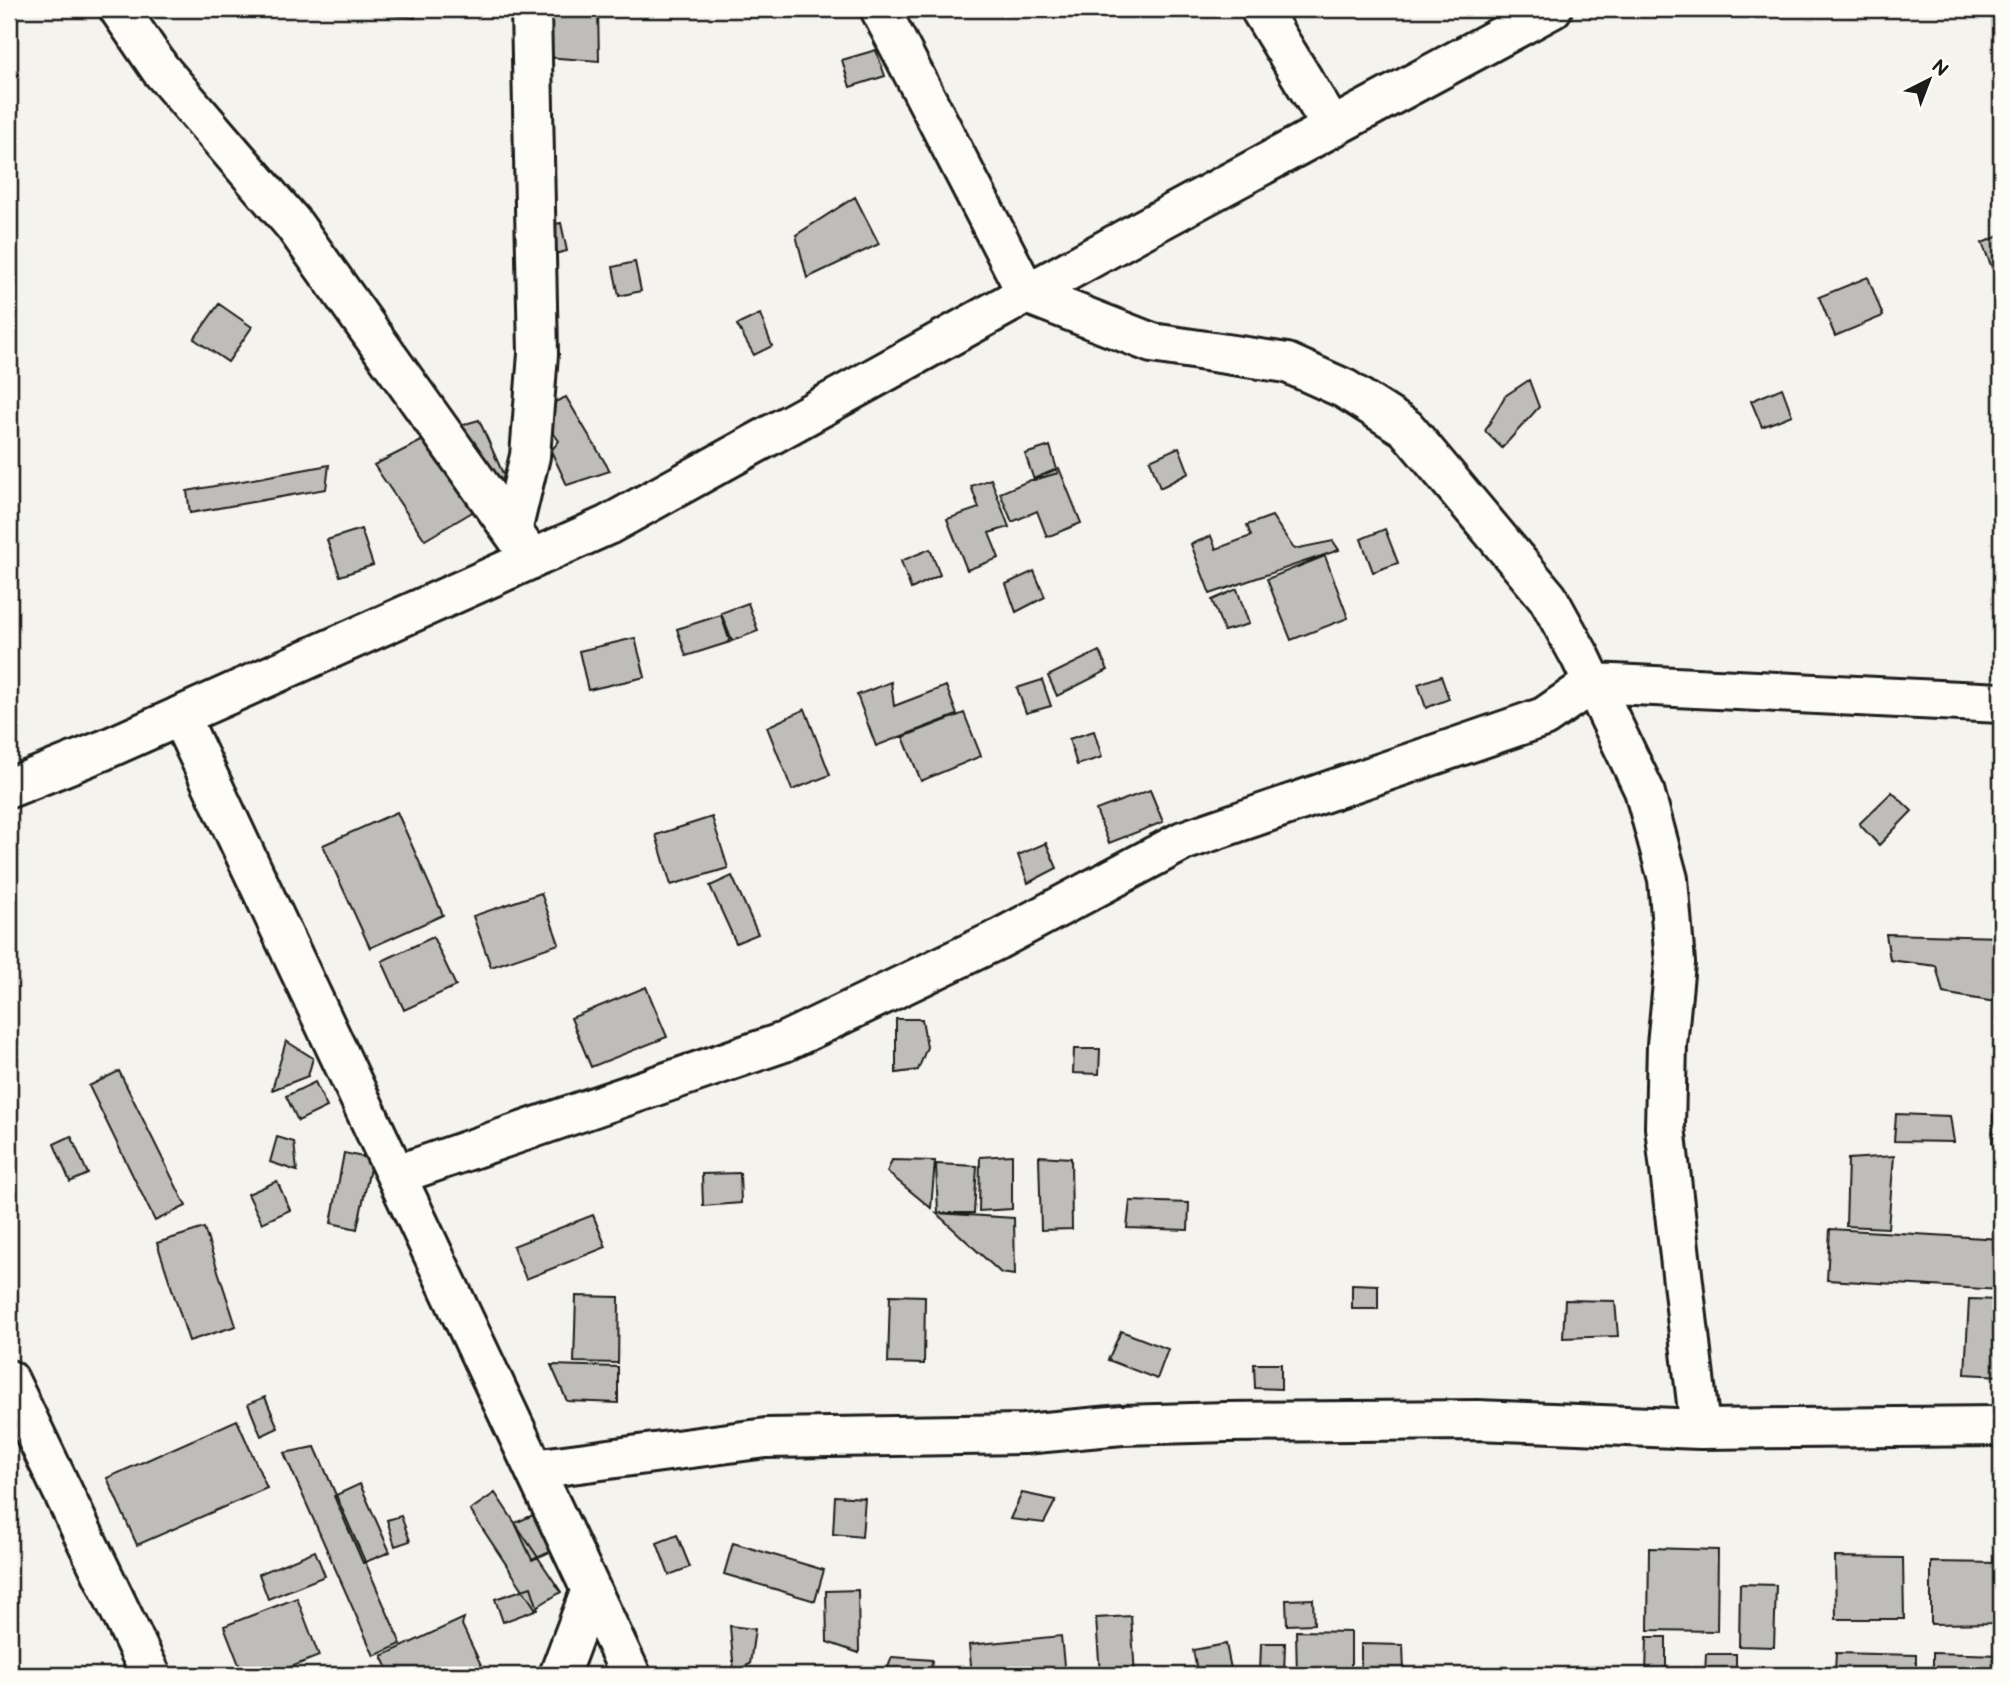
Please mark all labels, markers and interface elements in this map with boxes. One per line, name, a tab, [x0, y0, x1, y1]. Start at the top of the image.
north arrow	[1895, 46, 1965, 116]
text: N	[1926, 55, 1952, 82]

